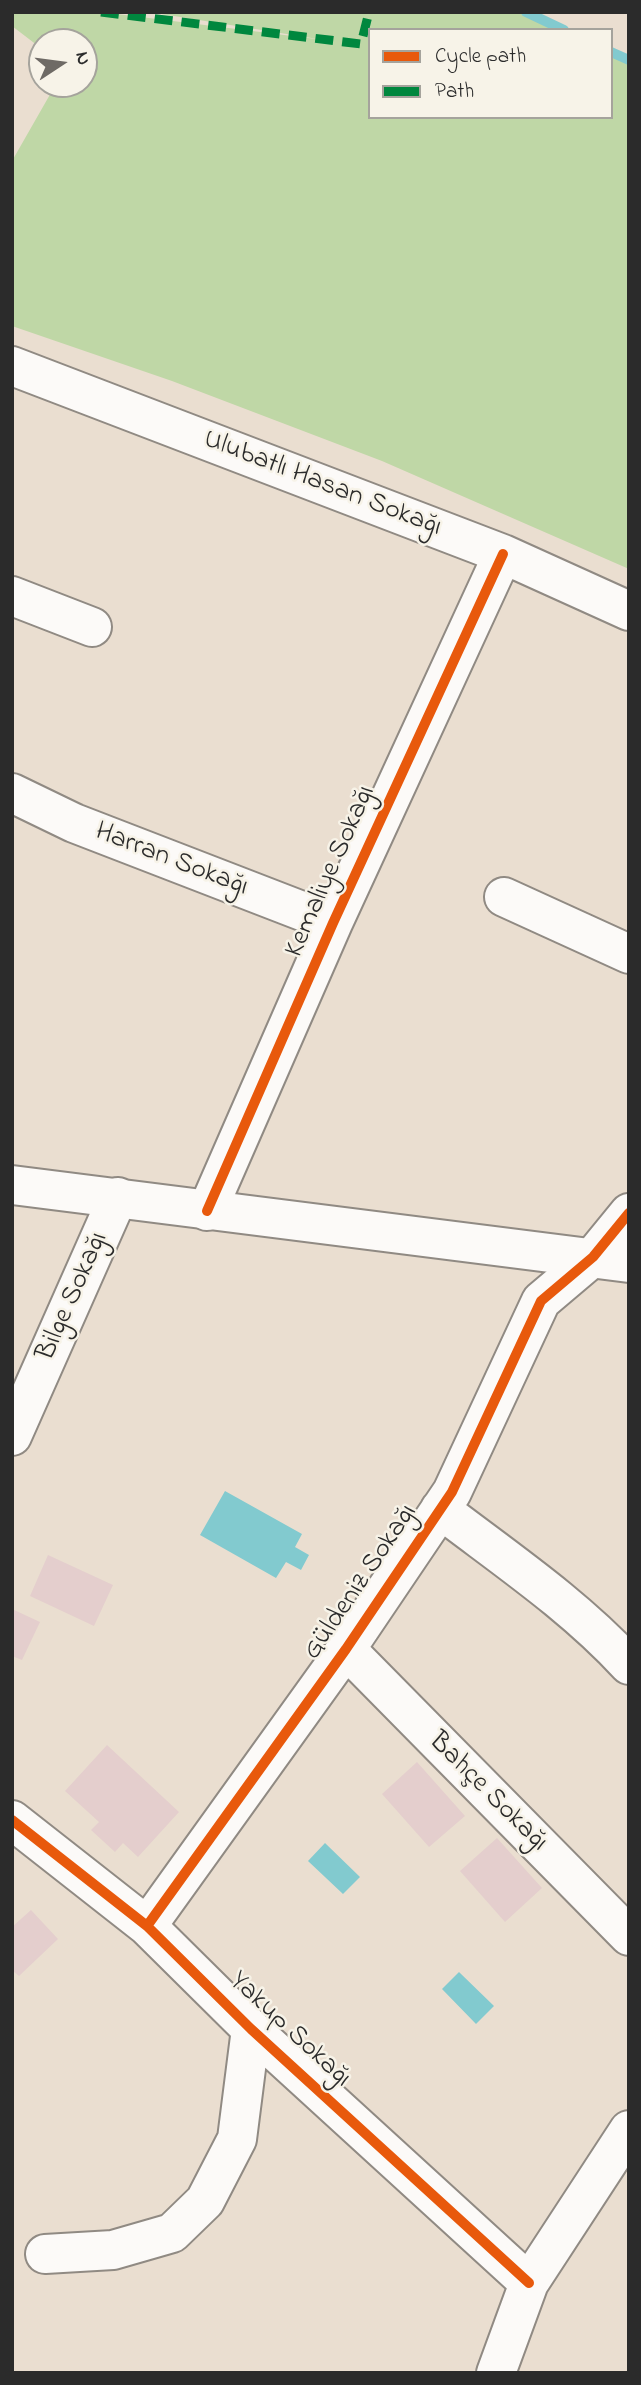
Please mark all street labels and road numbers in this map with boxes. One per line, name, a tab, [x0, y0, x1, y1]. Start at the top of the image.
street label: Ulubatlı Hasan Sokağı	[198, 424, 446, 546]
street label: Kemaliye Sokağı	[279, 781, 385, 963]
street label: Harran Sokağı	[90, 816, 252, 906]
street label: Bilge Sokağı	[31, 1227, 117, 1367]
street label: Güldeniz Sokağı	[298, 1499, 426, 1667]
street label: Bahçe Sokağı	[420, 1726, 554, 1860]
street label: Yakup Sokağı	[221, 1966, 357, 2096]

